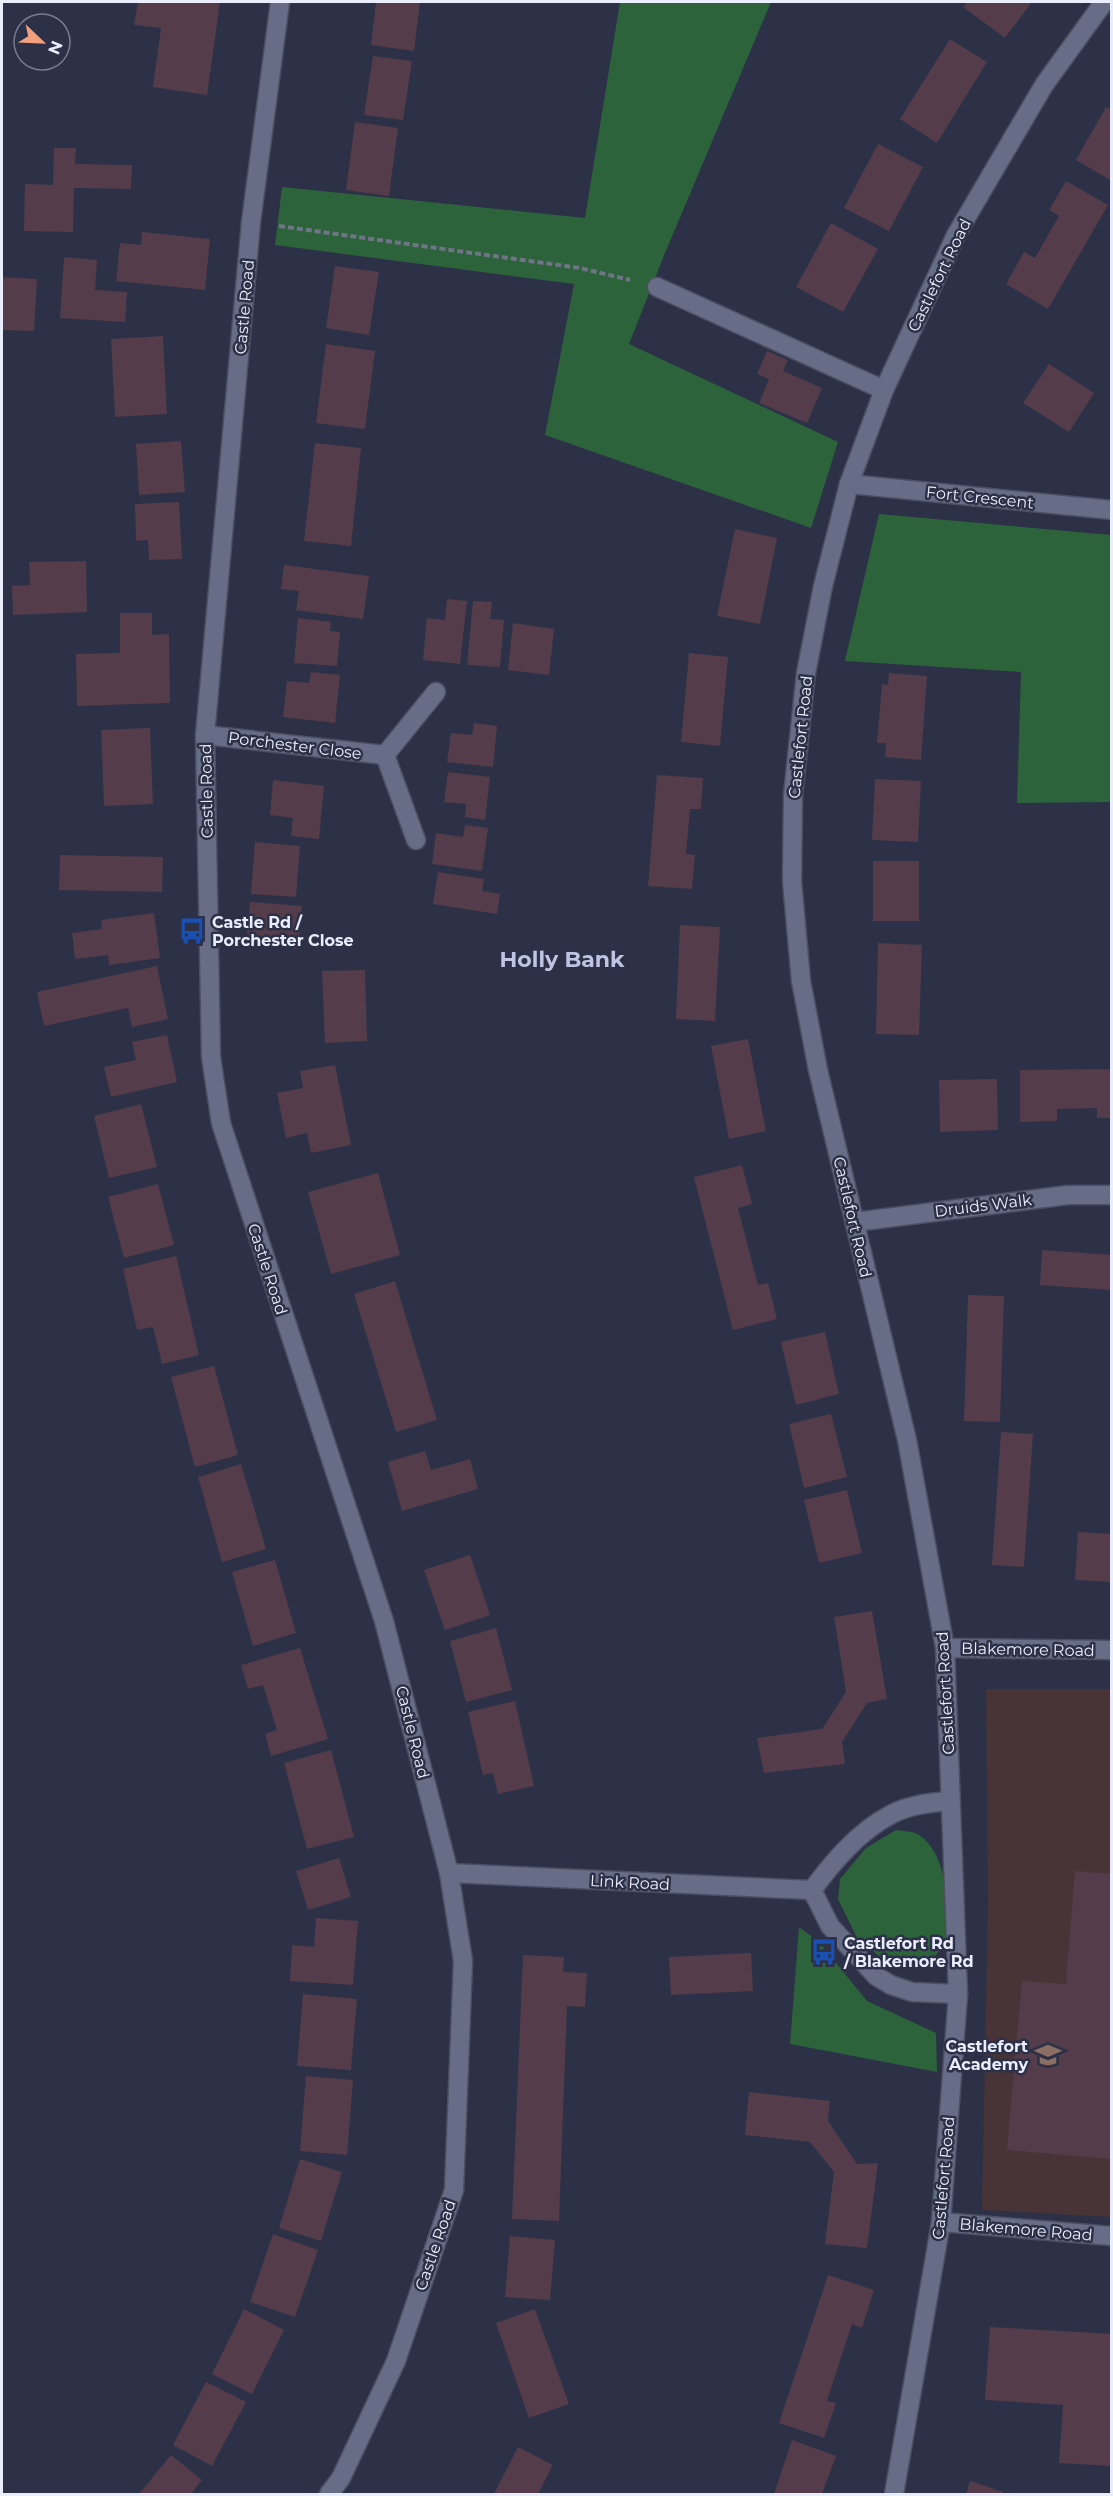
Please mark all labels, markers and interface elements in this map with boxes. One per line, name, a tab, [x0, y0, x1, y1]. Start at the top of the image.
north arrow	[12, 12, 72, 72]
text: N	[44, 38, 67, 57]
street label: Castlefort Road	[904, 216, 975, 335]
street label: Castle Road	[231, 259, 258, 355]
street label: Fort Crescent	[925, 482, 1035, 513]
street label: Castlefort Road	[785, 675, 816, 799]
street label: Porchester Close	[227, 728, 363, 763]
street label: Castle Road	[196, 743, 217, 839]
place label: Castle Rd / Porchester Close	[212, 913, 354, 950]
bus stop icon: Castle Rd / Porchester Close	[177, 916, 207, 946]
district label: Holly Bank	[500, 946, 625, 973]
street label: Castlefort Road	[829, 1155, 876, 1279]
street label: Druids Walk	[933, 1190, 1033, 1221]
street label: Castle Road	[244, 1221, 291, 1317]
street label: Castlefort Road	[933, 1631, 958, 1755]
street label: Blakemore Road	[961, 1639, 1095, 1660]
street label: Castle Road	[392, 1684, 433, 1780]
street label: Link Road	[589, 1871, 670, 1894]
place label: Castlefort Rd / Blakemore Rd	[843, 1934, 973, 1971]
bus stop icon: Castlefort Rd / Blakemore Rd	[809, 1937, 839, 1967]
place label: Castlefort Academy	[946, 2037, 1028, 2074]
school or university icon: Castlefort Academy	[1033, 2040, 1063, 2070]
street label: Castlefort Road	[929, 2116, 958, 2240]
street label: Castle Road	[411, 2197, 460, 2293]
street label: Blakemore Road	[959, 2214, 1093, 2245]

